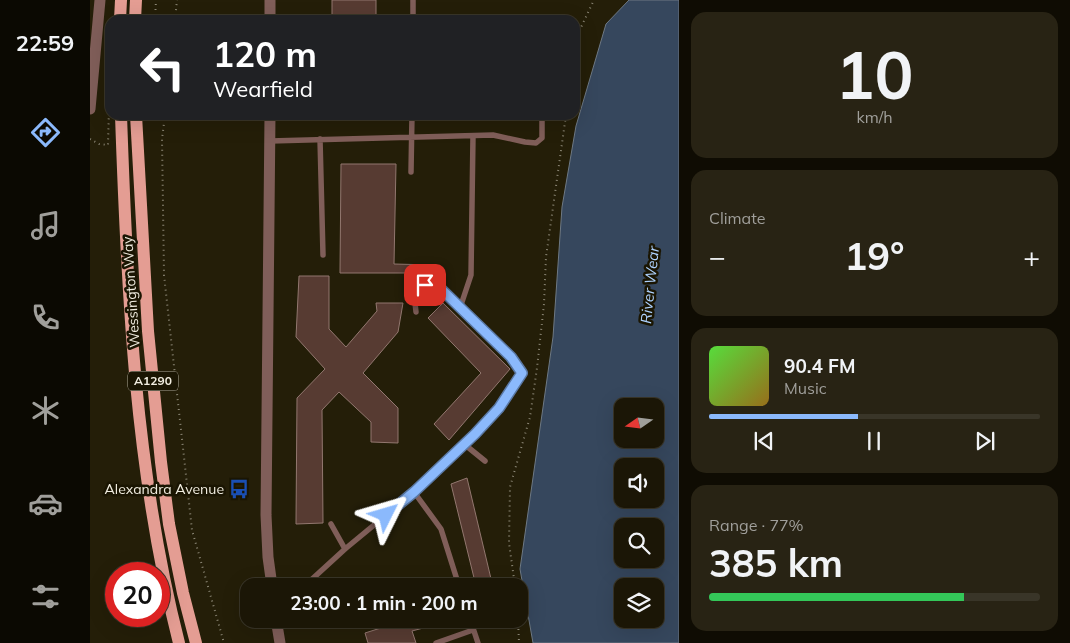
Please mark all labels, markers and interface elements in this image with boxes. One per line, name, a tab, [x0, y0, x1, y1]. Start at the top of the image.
text: 22:59	[16, 29, 74, 57]
text: 120 m	[213, 32, 317, 76]
text: 10	[835, 34, 914, 115]
icon: left	[130, 35, 195, 100]
text: Wearfield	[213, 75, 313, 103]
text: km/h	[856, 107, 893, 127]
icon: directions	[28, 115, 63, 150]
icon: music	[28, 208, 63, 243]
text: Climate	[709, 208, 765, 228]
text: 19°	[844, 232, 905, 280]
street label: Wessington Way	[118, 235, 144, 348]
text: −	[709, 239, 726, 274]
text: +	[1023, 239, 1040, 274]
water label: River Wear	[636, 245, 663, 325]
pin	[404, 264, 446, 306]
icon: arrive	[411, 271, 439, 299]
icon: phone	[28, 300, 63, 335]
text: 90.4 FM	[784, 354, 856, 378]
road number: A1290	[128, 372, 178, 391]
text: Music	[784, 378, 827, 398]
icon: climate	[28, 393, 63, 428]
north arrow	[614, 398, 664, 448]
map controls	[614, 398, 664, 628]
icon: previous	[750, 427, 778, 455]
icon: pause	[860, 427, 888, 455]
icon: next	[971, 427, 999, 455]
button: sound	[614, 458, 664, 508]
bus stop icon: Alexandra Avenue	[228, 478, 250, 500]
place label: Alexandra Avenue	[105, 480, 224, 498]
icon: car	[28, 486, 63, 521]
position arrow	[359, 488, 411, 540]
text: Range · 77%	[709, 515, 804, 535]
button: search	[614, 518, 664, 568]
text: 385 km	[709, 539, 843, 587]
speed limit sign: 20	[105, 562, 170, 627]
button: layers	[614, 578, 664, 628]
icon: filters	[28, 579, 63, 614]
text: 23:00 · 1 min · 200 m	[290, 591, 478, 615]

